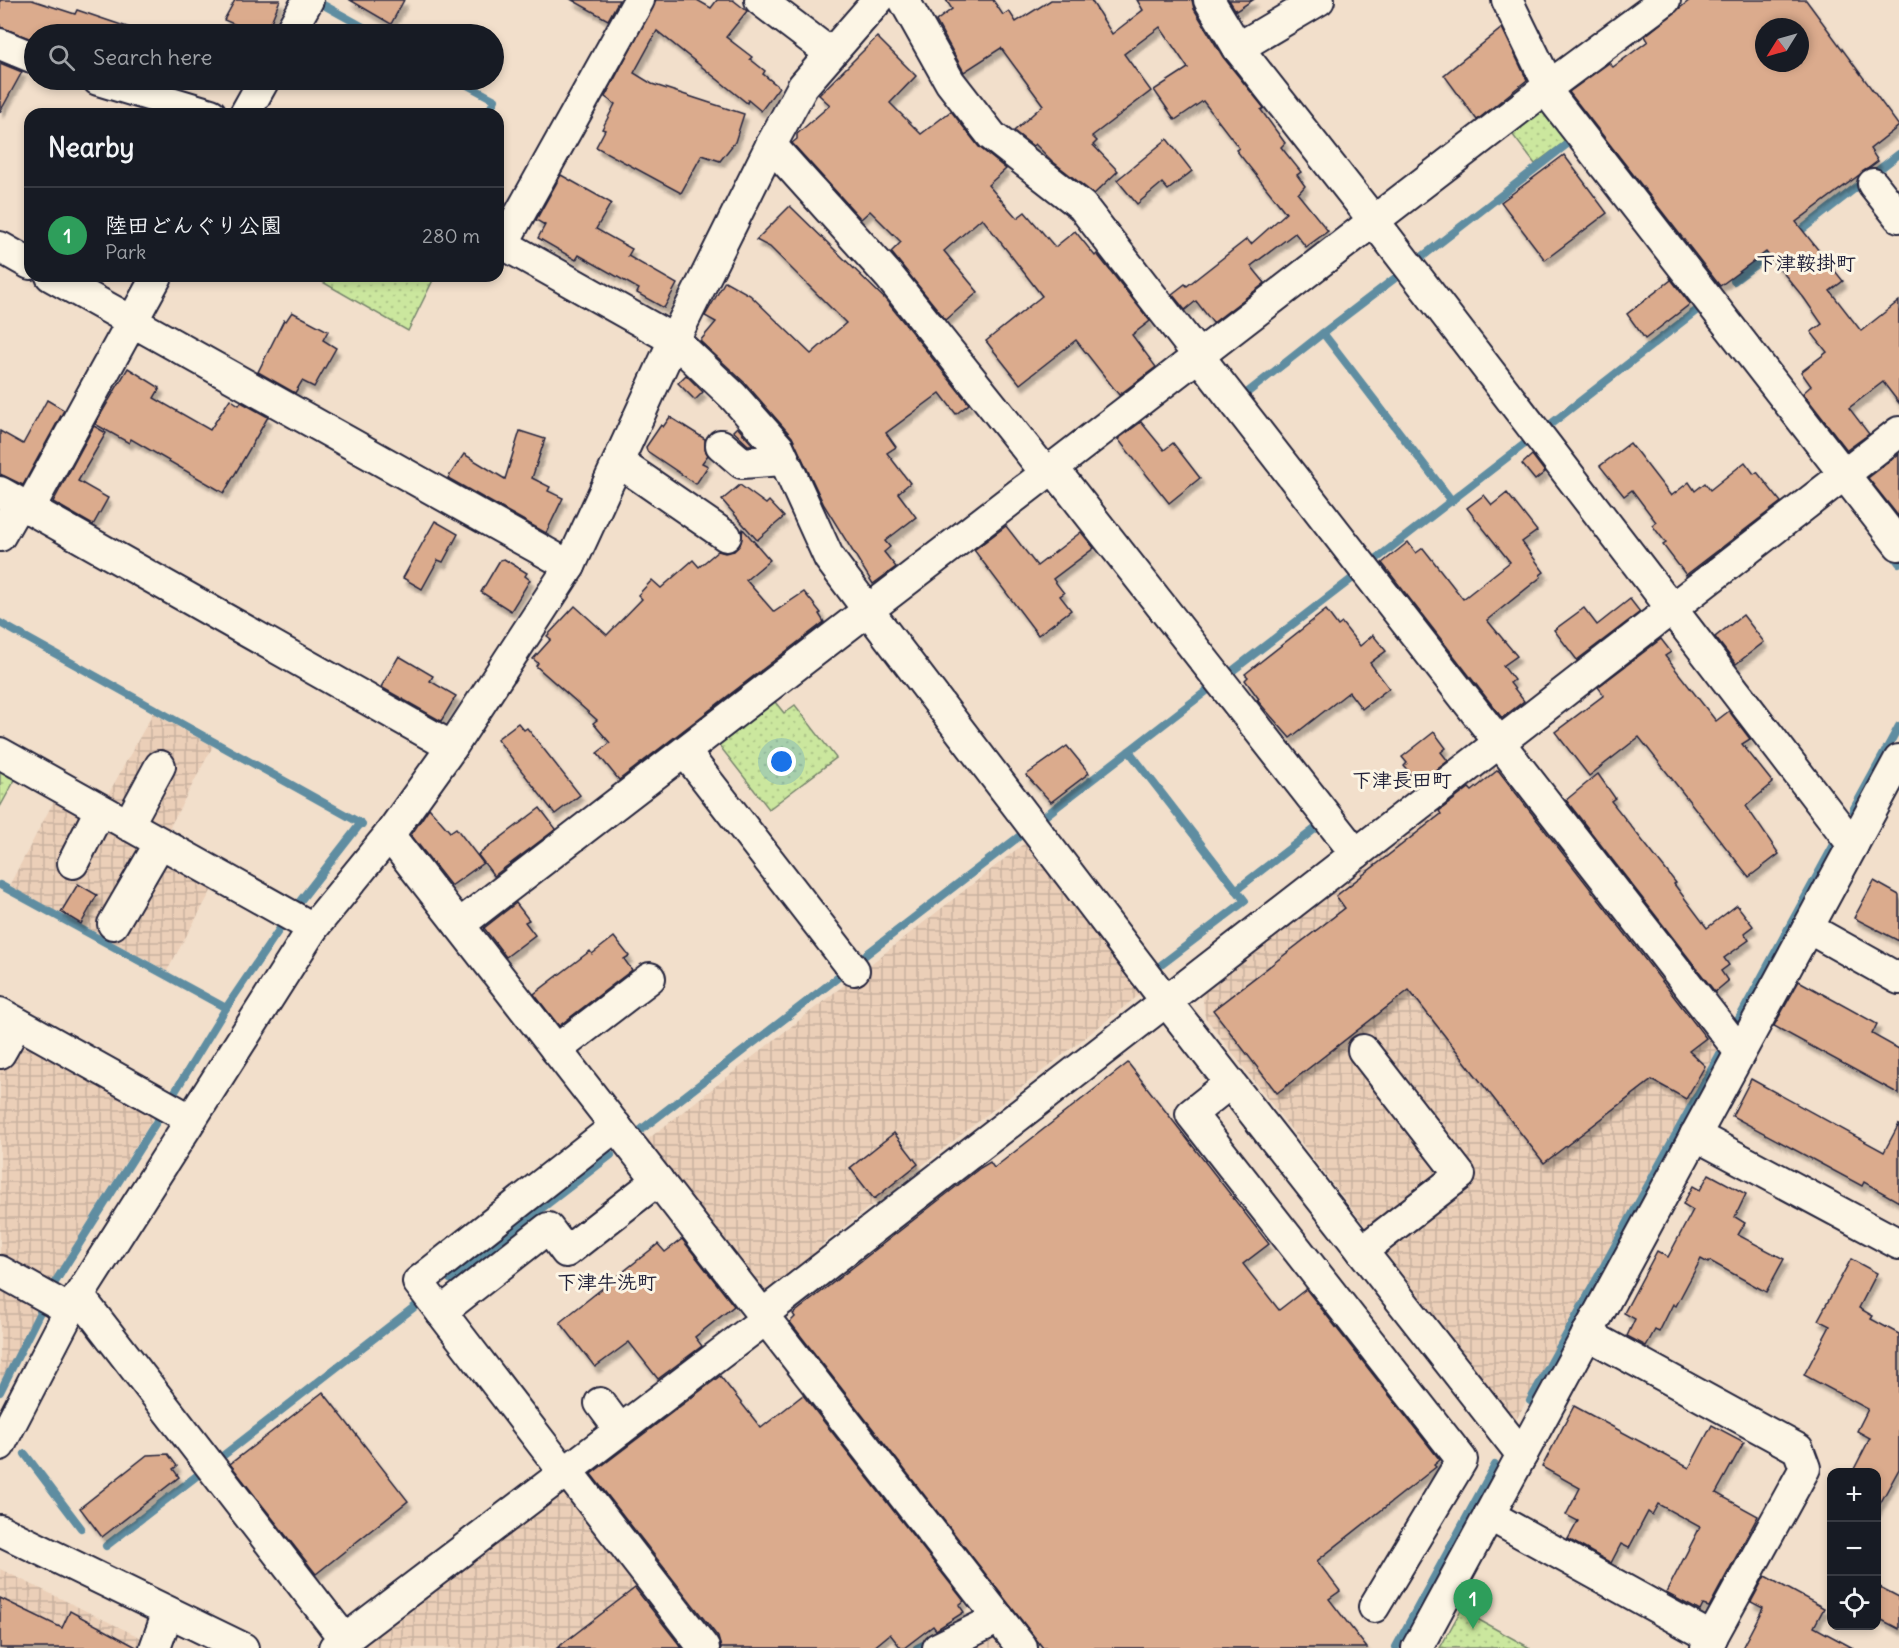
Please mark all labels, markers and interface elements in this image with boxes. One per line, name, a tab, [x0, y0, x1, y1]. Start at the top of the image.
north arrow	[1755, 18, 1809, 72]
search box	[24, 24, 504, 90]
icon: search	[45, 41, 78, 74]
text: Search here	[93, 43, 212, 71]
text: Nearby	[48, 131, 134, 164]
text: 陸田どんぐり公園	[105, 211, 282, 239]
text: 1	[64, 223, 71, 248]
text: 280 m	[422, 223, 480, 248]
text: Park	[105, 239, 146, 264]
district label: 下津鞍掛町	[1756, 250, 1856, 275]
your location	[767, 747, 796, 776]
district label: 下津長田町	[1352, 767, 1452, 792]
district label: 下津牛洗町	[557, 1269, 657, 1294]
map controls	[1827, 1468, 1881, 1630]
button: +	[1827, 1468, 1881, 1522]
button: −	[1827, 1522, 1881, 1576]
button: locate	[1827, 1576, 1881, 1630]
pin: 1	[1454, 1580, 1492, 1629]

